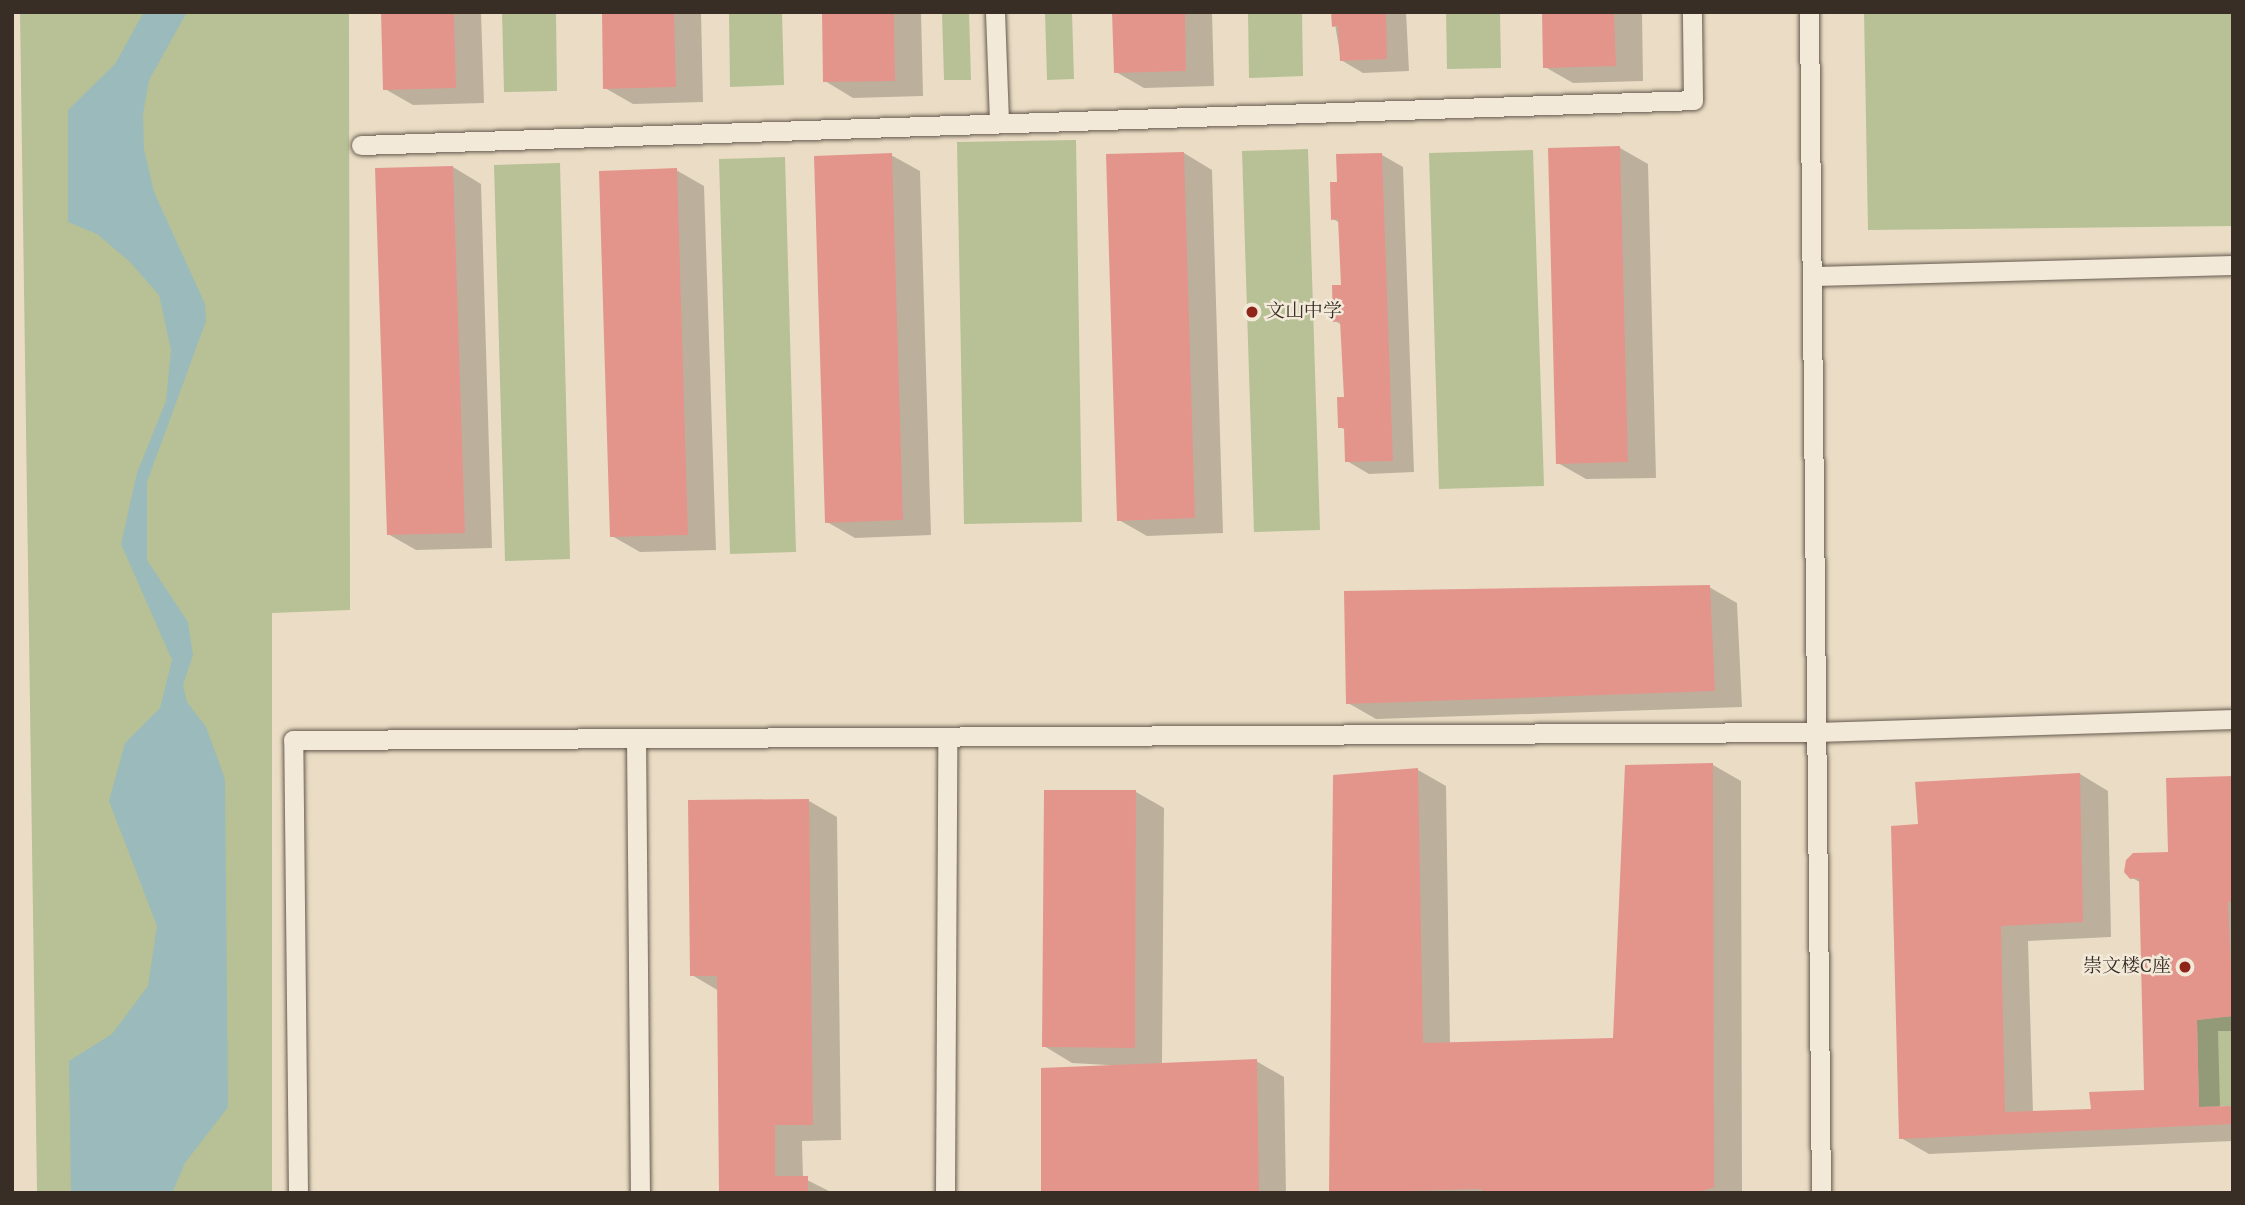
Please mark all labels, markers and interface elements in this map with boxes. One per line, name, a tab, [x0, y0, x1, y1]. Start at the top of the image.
place label: 文山中学	[1266, 301, 1342, 323]
marker: 文山中学	[1244, 304, 1260, 320]
place label: 崇文楼C座	[2083, 956, 2171, 978]
marker: 崇文楼C座	[2177, 959, 2193, 975]

